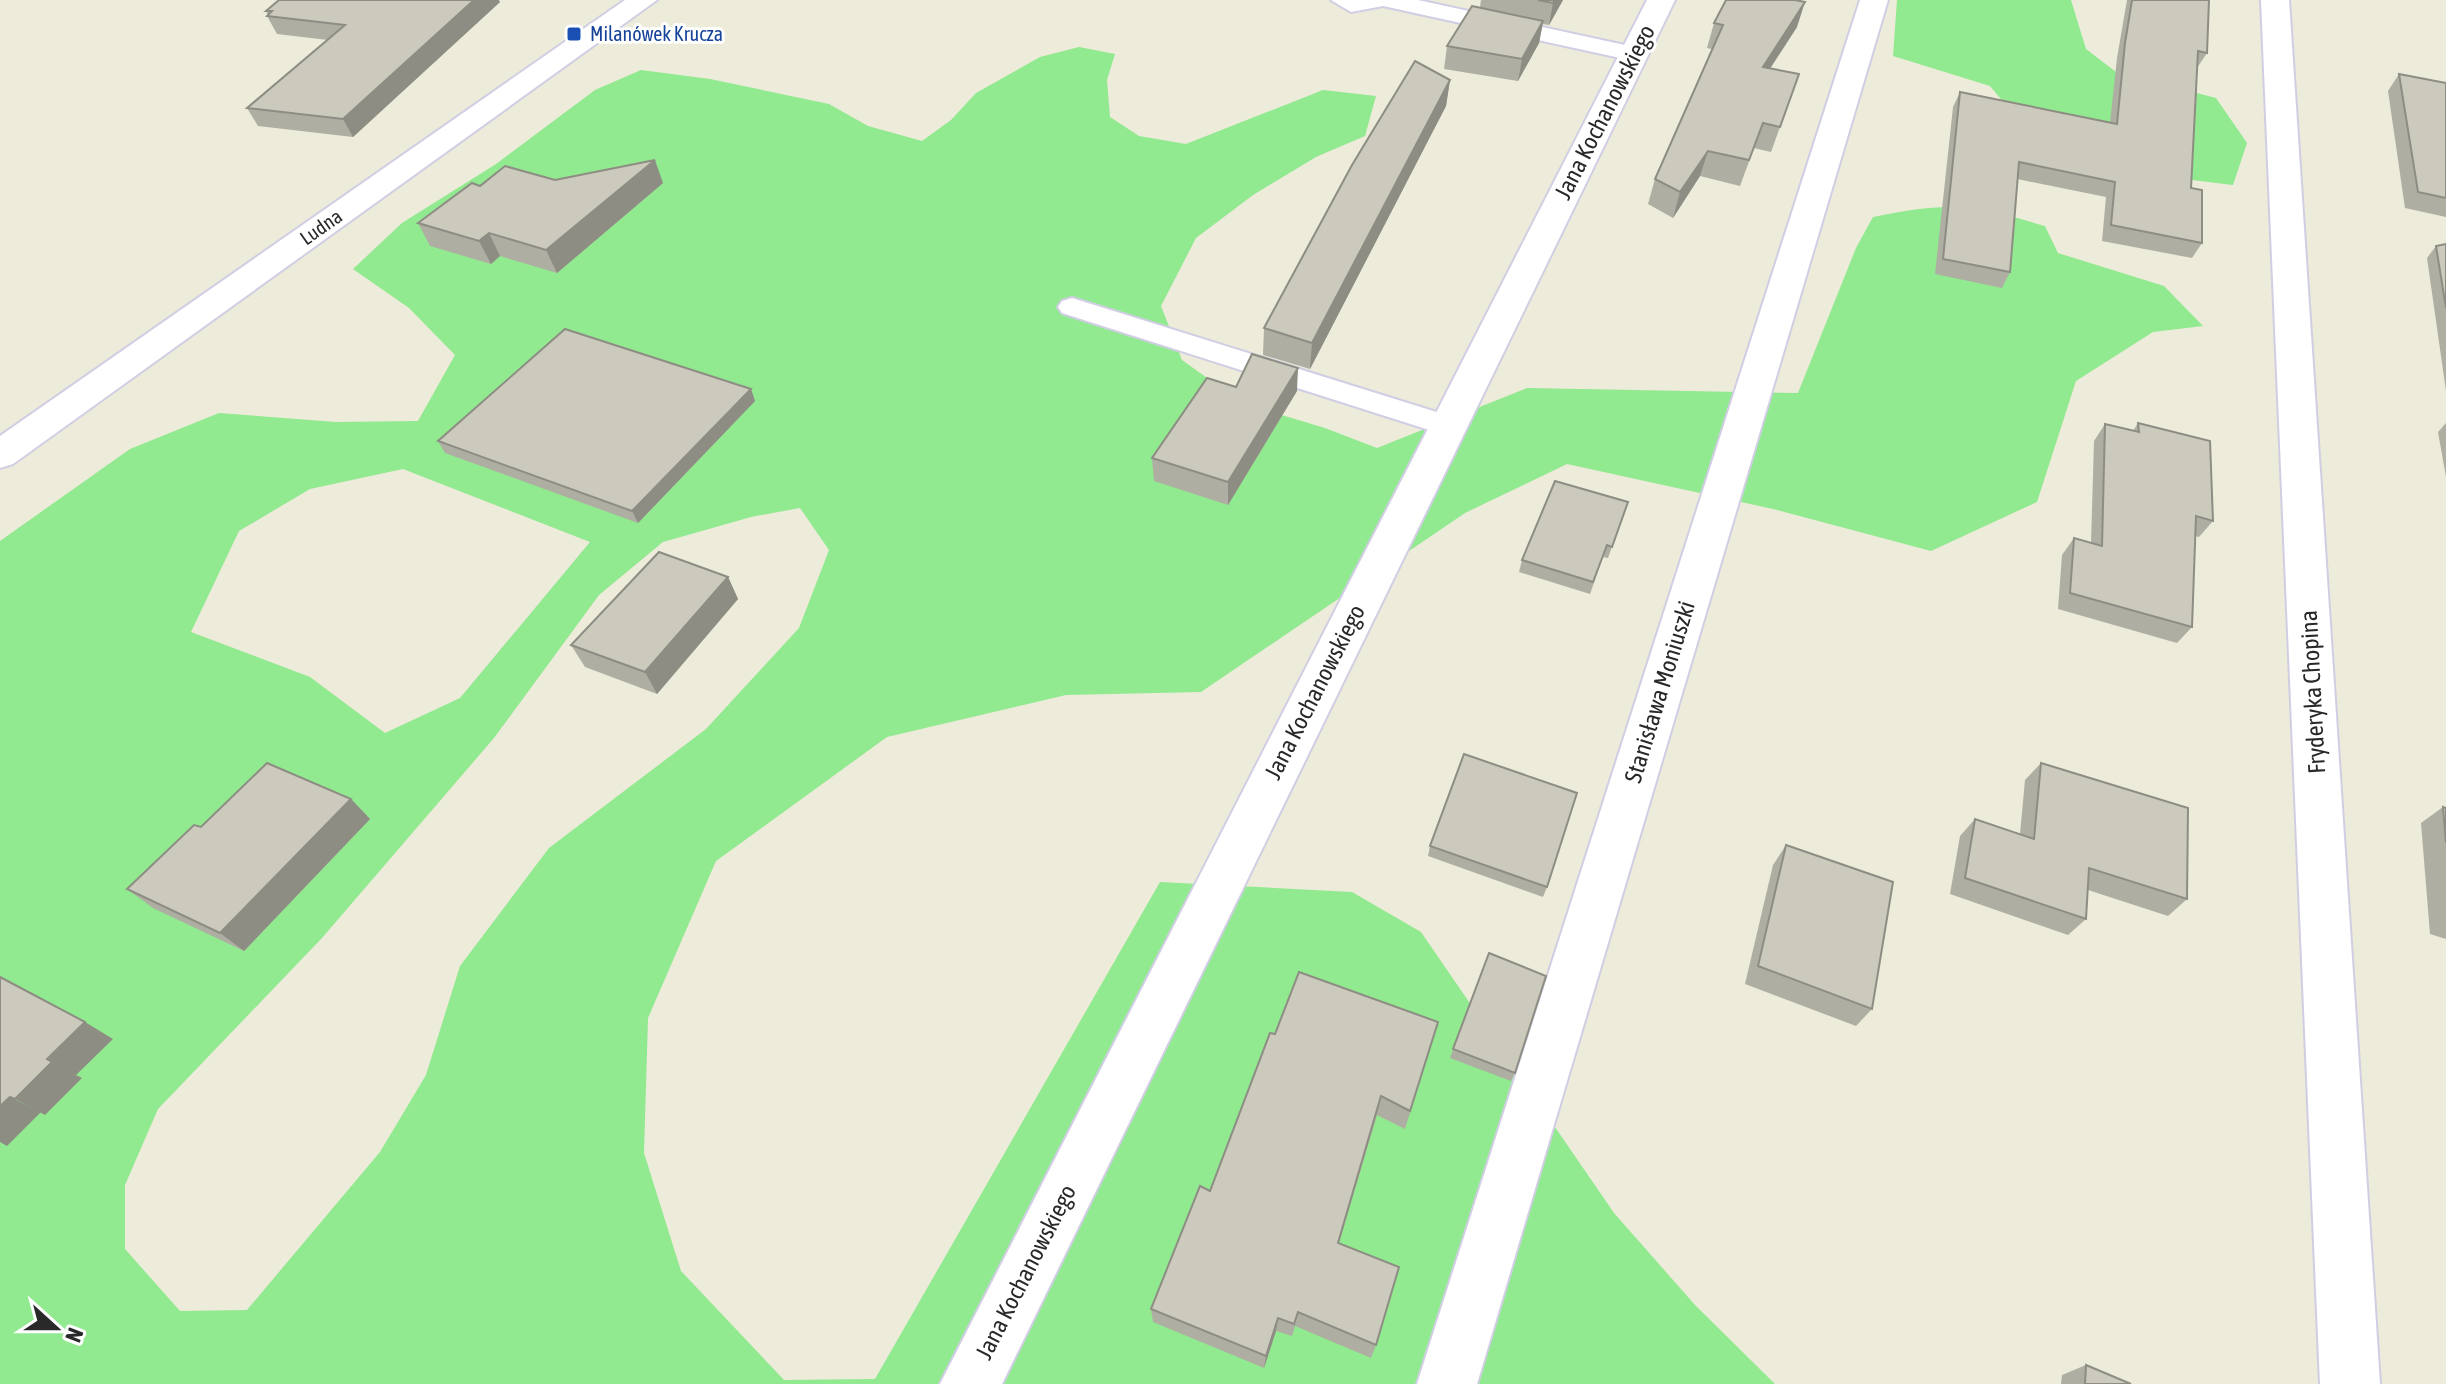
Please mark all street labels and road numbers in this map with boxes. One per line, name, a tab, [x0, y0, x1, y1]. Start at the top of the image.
street label: Jana Kochanowskiego	[1549, 20, 1660, 203]
street label: Ludna	[295, 204, 346, 249]
street label: Stanisława Moniuszki	[1619, 598, 1700, 786]
street label: Jana Kochanowskiego	[1259, 600, 1370, 783]
street label: Fryderyka Chopina	[2295, 610, 2330, 774]
street label: Jana Kochanowskiego	[970, 1180, 1081, 1363]

